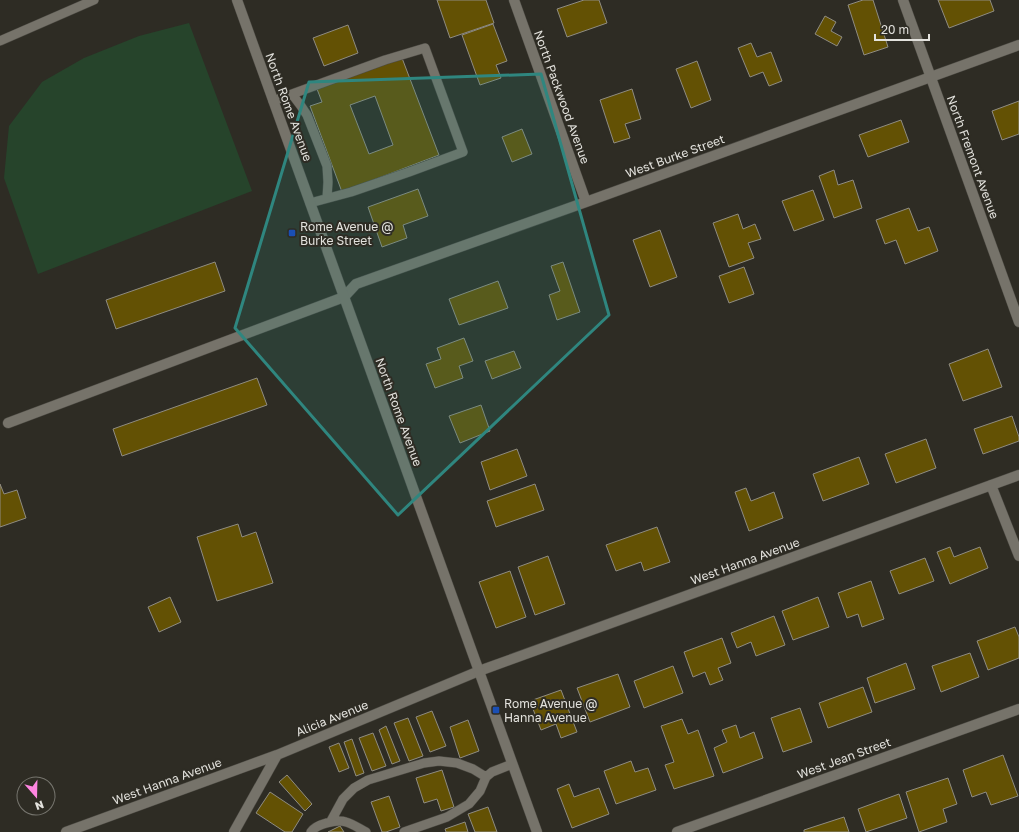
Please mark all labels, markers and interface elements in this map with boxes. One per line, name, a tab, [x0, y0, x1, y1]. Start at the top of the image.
scale bar	[875, 16, 929, 42]
text: 20 m	[881, 22, 909, 37]
street label: North Packwood Avenue	[531, 28, 593, 166]
street label: North Rome Avenue	[262, 51, 316, 163]
street label: North Fremont Avenue	[944, 93, 1002, 221]
street label: West Burke Street	[623, 131, 727, 181]
place label: Rome Avenue @ Burke Street	[300, 219, 393, 248]
marker: Rome Avenue @ Burke Street	[287, 228, 297, 238]
street label: North Rome Avenue	[372, 356, 426, 468]
street label: West Hanna Avenue	[688, 534, 802, 588]
place label: Rome Avenue @ Hanna Avenue	[504, 696, 597, 725]
street label: Alicia Avenue	[294, 697, 370, 739]
marker: Rome Avenue @ Hanna Avenue	[491, 705, 501, 715]
street label: West Jean Street	[795, 734, 893, 782]
street label: West Hanna Avenue	[110, 754, 224, 808]
north arrow	[16, 776, 56, 816]
text: N	[33, 798, 46, 813]

